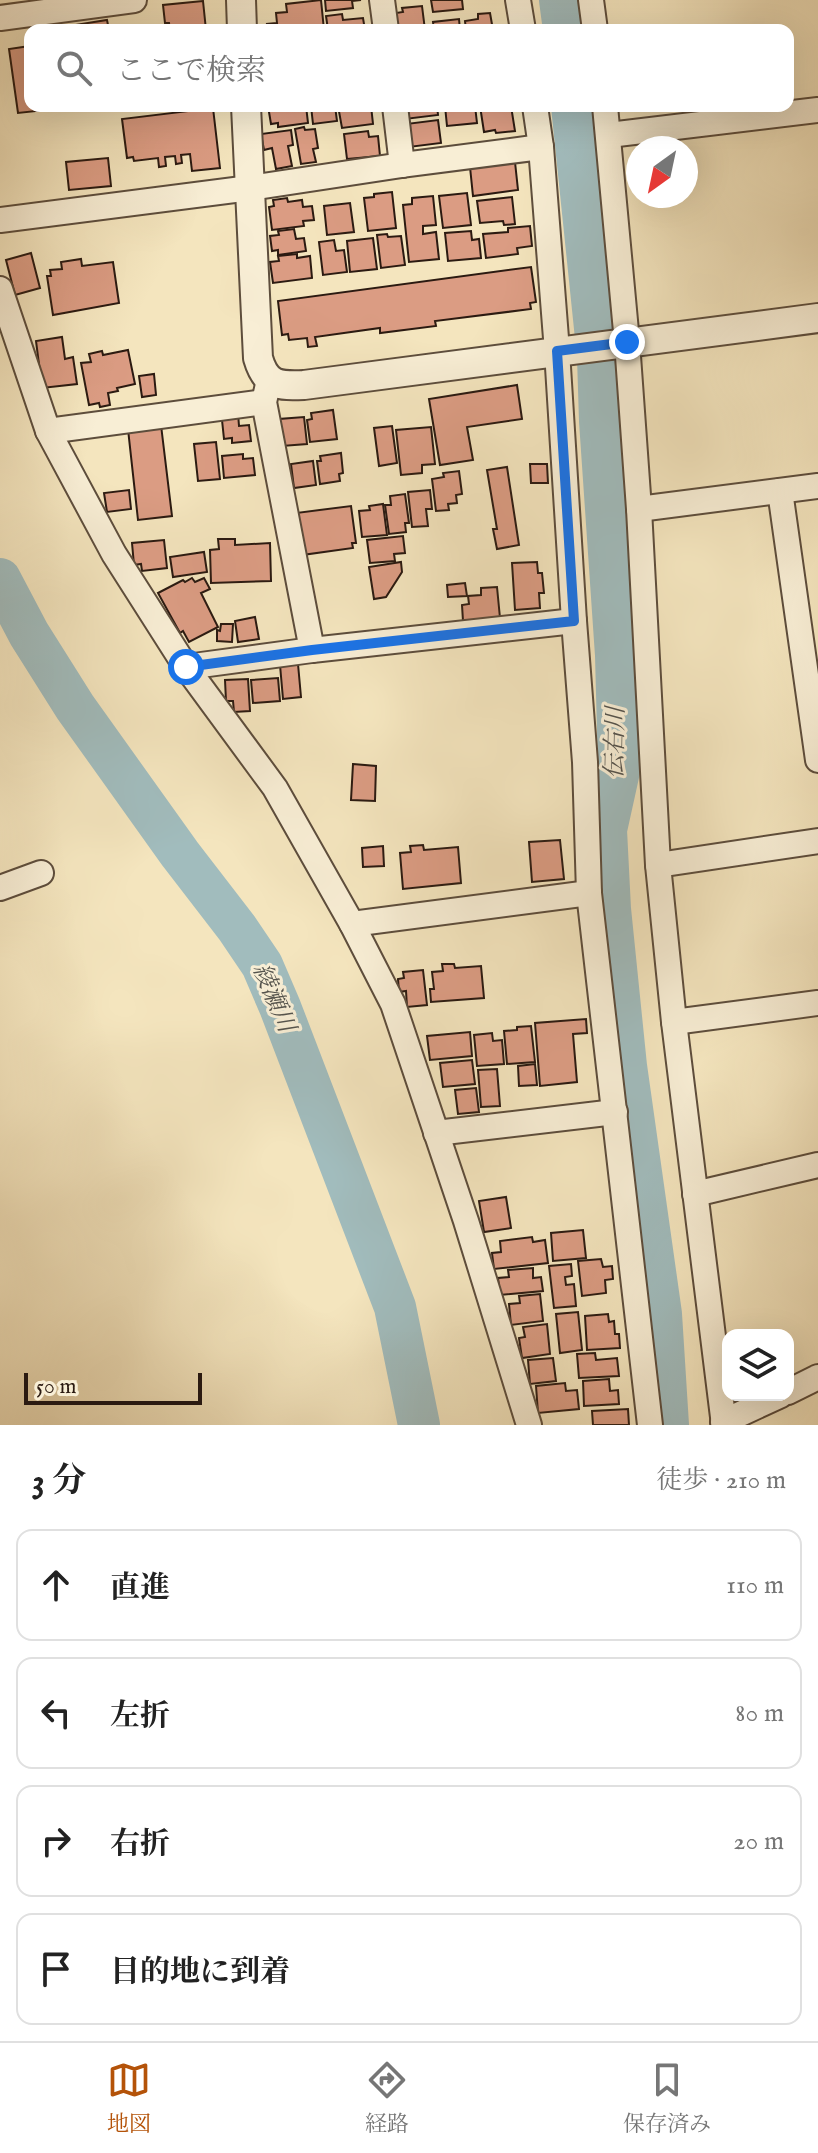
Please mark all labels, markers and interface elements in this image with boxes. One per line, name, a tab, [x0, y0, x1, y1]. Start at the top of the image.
search box	[24, 24, 794, 112]
icon: search	[52, 46, 96, 90]
text: ここで検索	[116, 53, 266, 91]
north arrow	[626, 136, 698, 208]
route end	[609, 324, 645, 360]
route start	[168, 649, 204, 685]
water label: 伝右川	[600, 704, 632, 779]
water label: 綾瀬川	[245, 959, 303, 1040]
map controls	[722, 1329, 794, 1401]
button: layers	[722, 1329, 794, 1401]
scale bar	[24, 1369, 202, 1405]
text: 50 m	[36, 1373, 77, 1401]
text: 3 分	[32, 1460, 86, 1503]
text: 徒歩 · 210 m	[657, 1464, 786, 1497]
icon: ahead	[34, 1563, 78, 1607]
text: 110 m	[726, 1569, 784, 1602]
text: 直進	[110, 1570, 170, 1608]
icon: left	[34, 1691, 78, 1735]
text: 80 m	[735, 1697, 784, 1730]
text: 左折	[110, 1698, 170, 1736]
icon: right	[34, 1819, 78, 1863]
text: 20 m	[733, 1825, 784, 1858]
text: 右折	[110, 1826, 170, 1864]
icon: arrive	[34, 1947, 78, 1991]
text: 目的地に到着	[110, 1954, 290, 1992]
tab: 地図	[107, 2058, 151, 2139]
tab: 経路	[365, 2058, 409, 2139]
tab: 保存済み	[623, 2058, 711, 2139]

